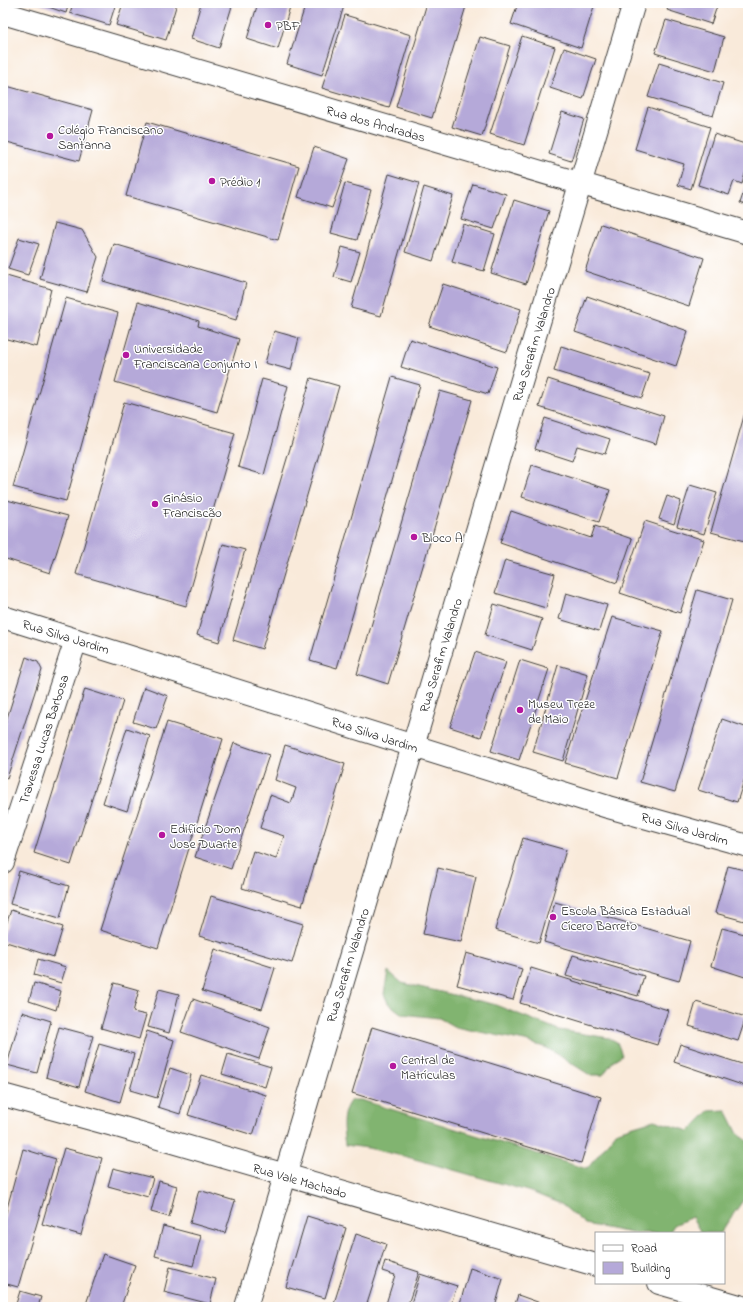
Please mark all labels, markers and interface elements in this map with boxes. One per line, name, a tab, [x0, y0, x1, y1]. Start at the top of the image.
place label: PBF	[276, 17, 300, 36]
marker: PBF	[263, 20, 273, 30]
street label: Rua dos Andradas	[324, 101, 428, 148]
place label: Colégio Franciscano Santanna	[58, 121, 163, 155]
marker: Colégio Franciscano Santanna	[45, 131, 55, 141]
place label: Prédio 1	[220, 173, 260, 192]
marker: Prédio 1	[207, 176, 217, 186]
street label: Rua Serafim Valandro	[508, 285, 561, 404]
place label: Universidade Franciscana Conjunto I	[133, 340, 257, 374]
marker: Universidade Franciscana Conjunto I	[121, 350, 131, 360]
place label: Ginásio Franciscão	[162, 489, 222, 523]
marker: Ginásio Franciscão	[150, 499, 160, 509]
place label: Bloco A	[421, 529, 463, 548]
marker: Bloco A	[409, 532, 419, 542]
street label: Rua Serafim Valandro	[415, 596, 468, 715]
street label: Rua Silva Jardim	[20, 615, 111, 660]
street label: Travessa Lucas Barbosa	[15, 672, 74, 807]
place label: Museu Treze de Maio	[528, 695, 595, 729]
marker: Museu Treze de Maio	[515, 705, 525, 715]
street label: Rua Silva Jardim	[329, 712, 420, 758]
street label: Rua Silva Jardim	[639, 808, 731, 851]
place label: Edifício Dom Jose Duarte	[170, 820, 240, 854]
marker: Edifício Dom Jose Duarte	[157, 830, 167, 840]
place label: Escola Básica Estadual Cícero Barreto	[561, 902, 690, 936]
street label: Rua Serafim Valandro	[322, 906, 375, 1025]
marker: Escola Básica Estadual Cícero Barreto	[548, 912, 558, 922]
place label: Central de Matrículas	[401, 1051, 456, 1085]
marker: Central de Matrículas	[388, 1061, 398, 1071]
street label: Rua Vale Machado	[250, 1159, 349, 1204]
legend	[595, 1232, 725, 1284]
text: Road	[631, 1240, 657, 1258]
text: Building	[630, 1260, 670, 1279]

